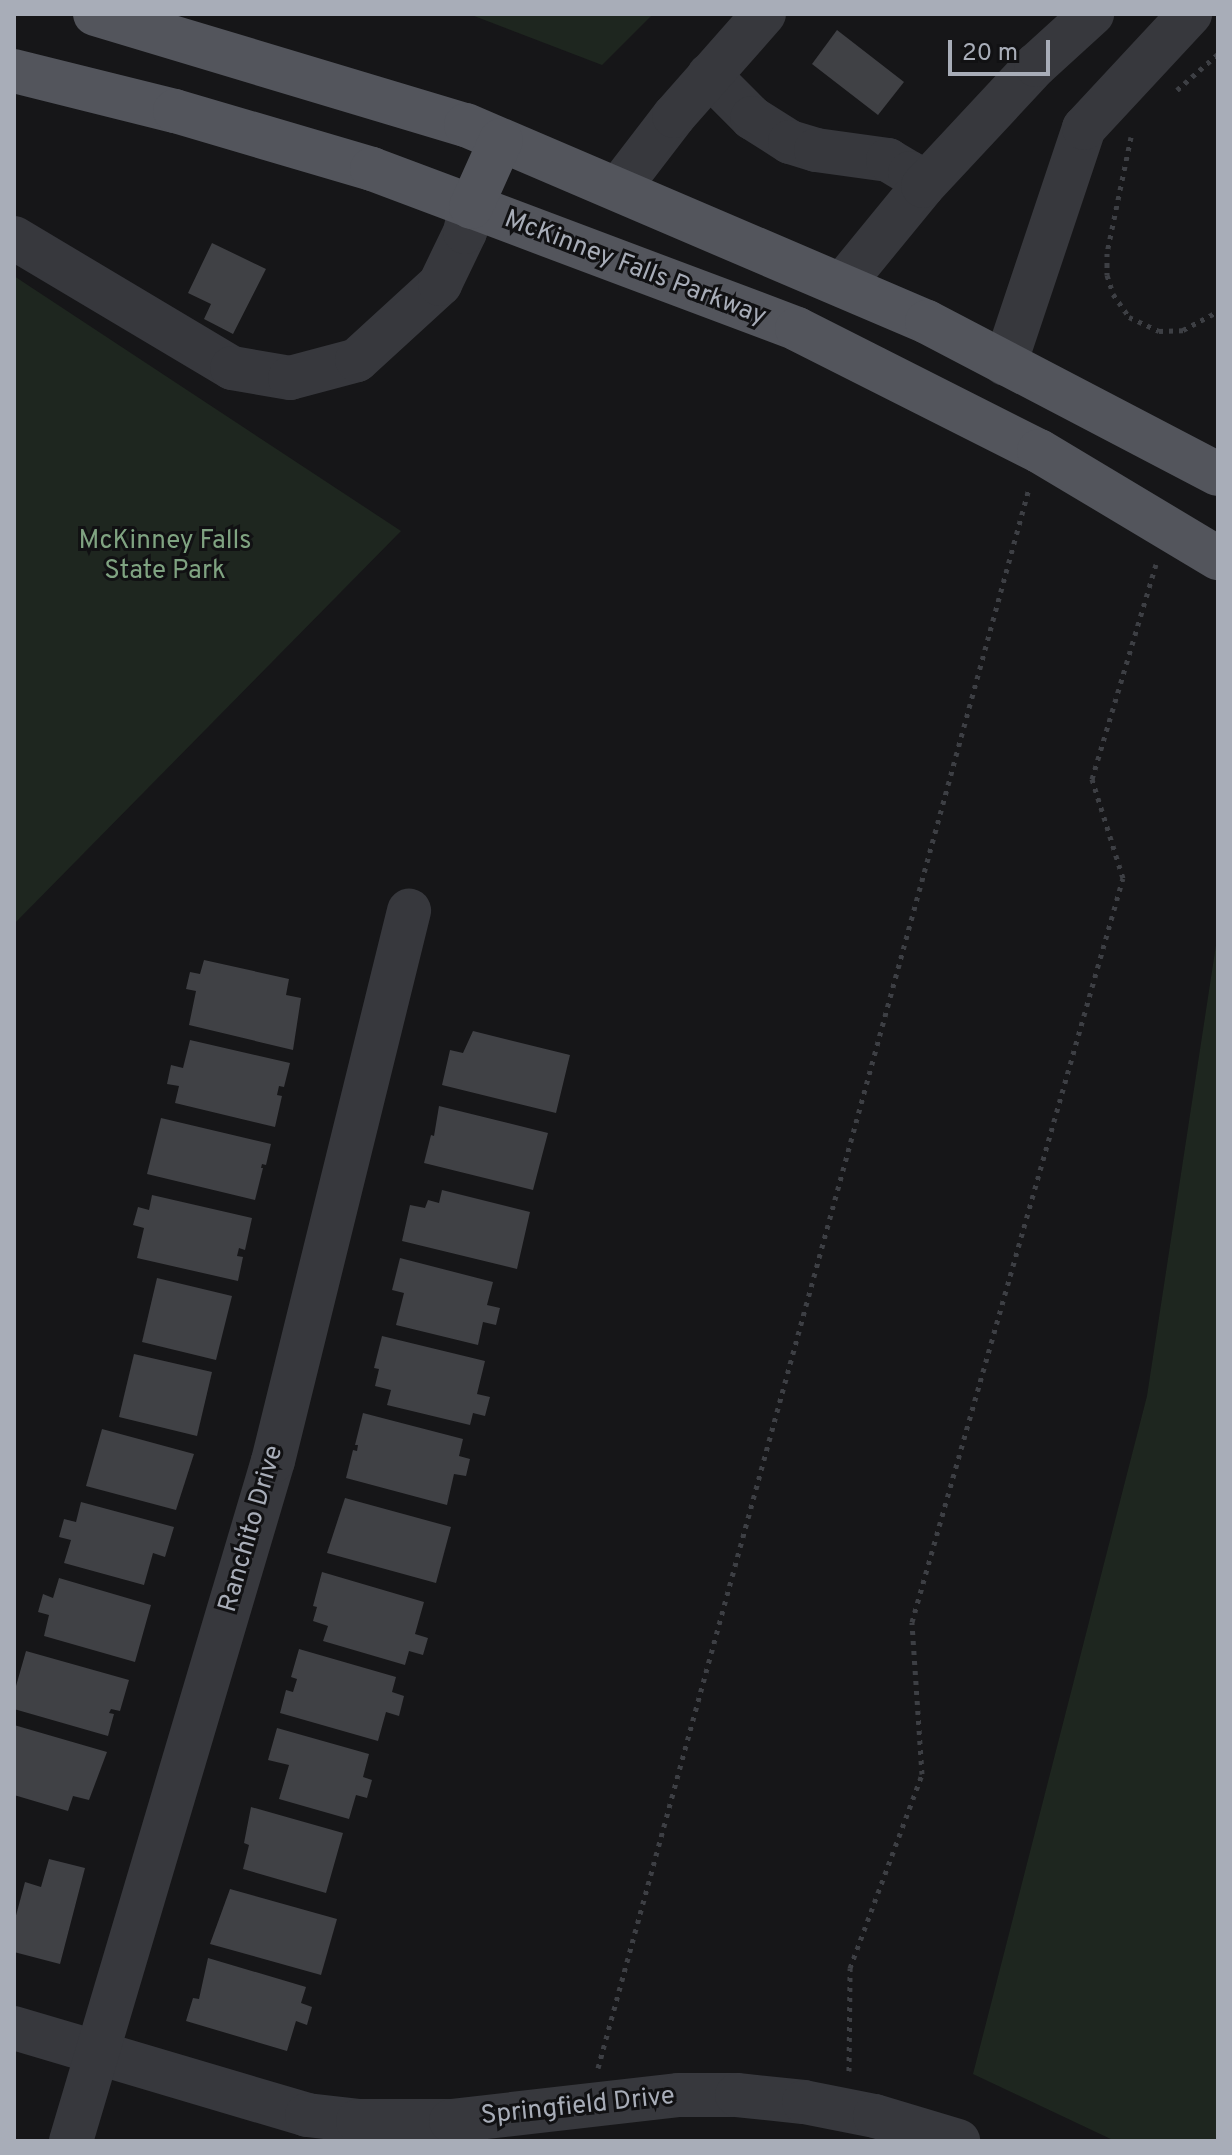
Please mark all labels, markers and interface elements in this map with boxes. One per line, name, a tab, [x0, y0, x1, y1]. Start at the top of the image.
scale bar	[952, 24, 1054, 74]
text: 20 m	[962, 39, 1018, 69]
street label: McKinney Falls Parkway	[500, 205, 770, 333]
park label: McKinney Falls State Park	[78, 526, 252, 588]
street label: Ranchito Drive	[213, 1442, 291, 1616]
street label: Springfield Drive	[480, 2081, 676, 2133]

